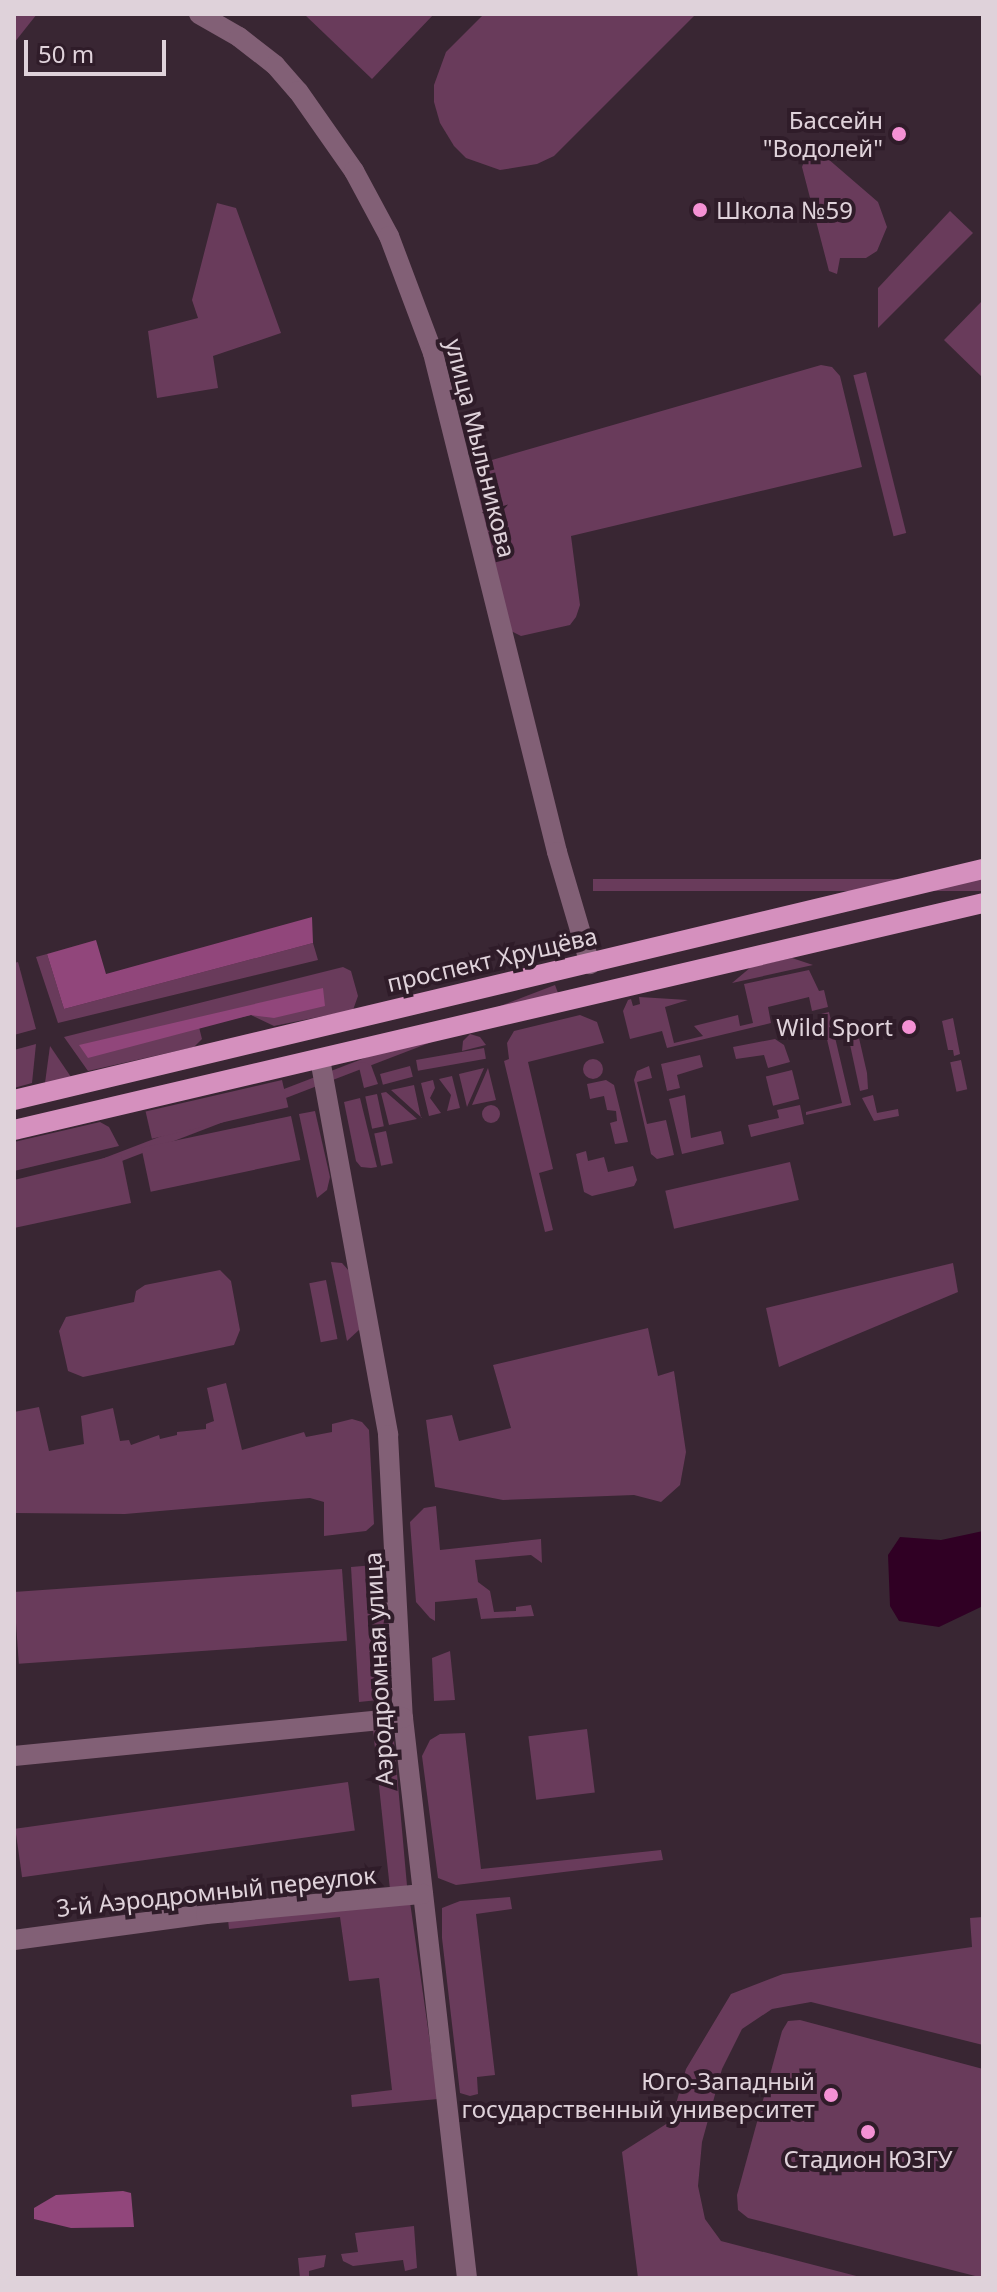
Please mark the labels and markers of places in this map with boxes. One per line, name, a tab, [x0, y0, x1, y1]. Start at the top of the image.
place label: Бассейн "Водолей"	[763, 106, 883, 162]
marker: Бассейн "Водолей"	[890, 125, 908, 143]
place label: Школа №59	[716, 196, 853, 224]
marker: Школа №59	[691, 201, 709, 219]
place label: Wild Sport	[776, 1013, 893, 1041]
marker: Wild Sport	[900, 1018, 918, 1036]
place label: Юго-Западный государственный университет	[462, 2067, 815, 2123]
marker: Юго-Западный государственный университет	[822, 2086, 840, 2104]
marker: Стадион ЮЗГУ	[859, 2123, 877, 2141]
place label: Стадион ЮЗГУ	[783, 2145, 953, 2173]

